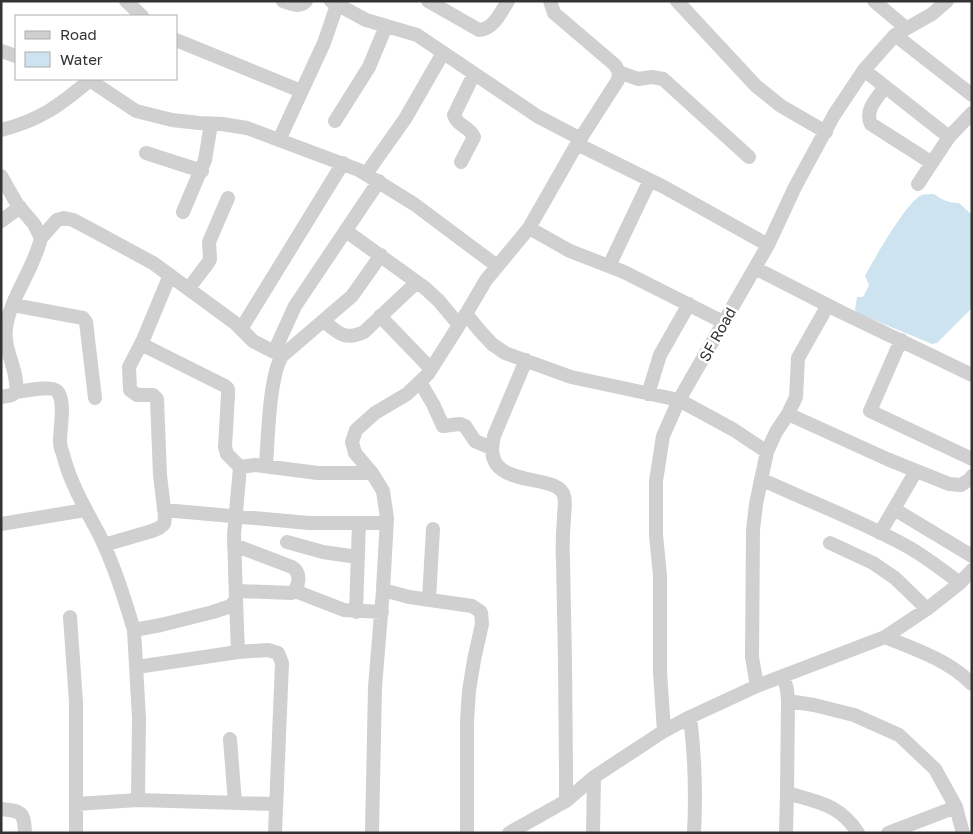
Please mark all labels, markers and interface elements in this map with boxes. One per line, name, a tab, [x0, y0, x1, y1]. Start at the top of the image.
legend	[15, 15, 178, 80]
text: Road	[60, 25, 97, 43]
text: Water	[60, 50, 103, 68]
street label: SF Road	[695, 304, 739, 364]

